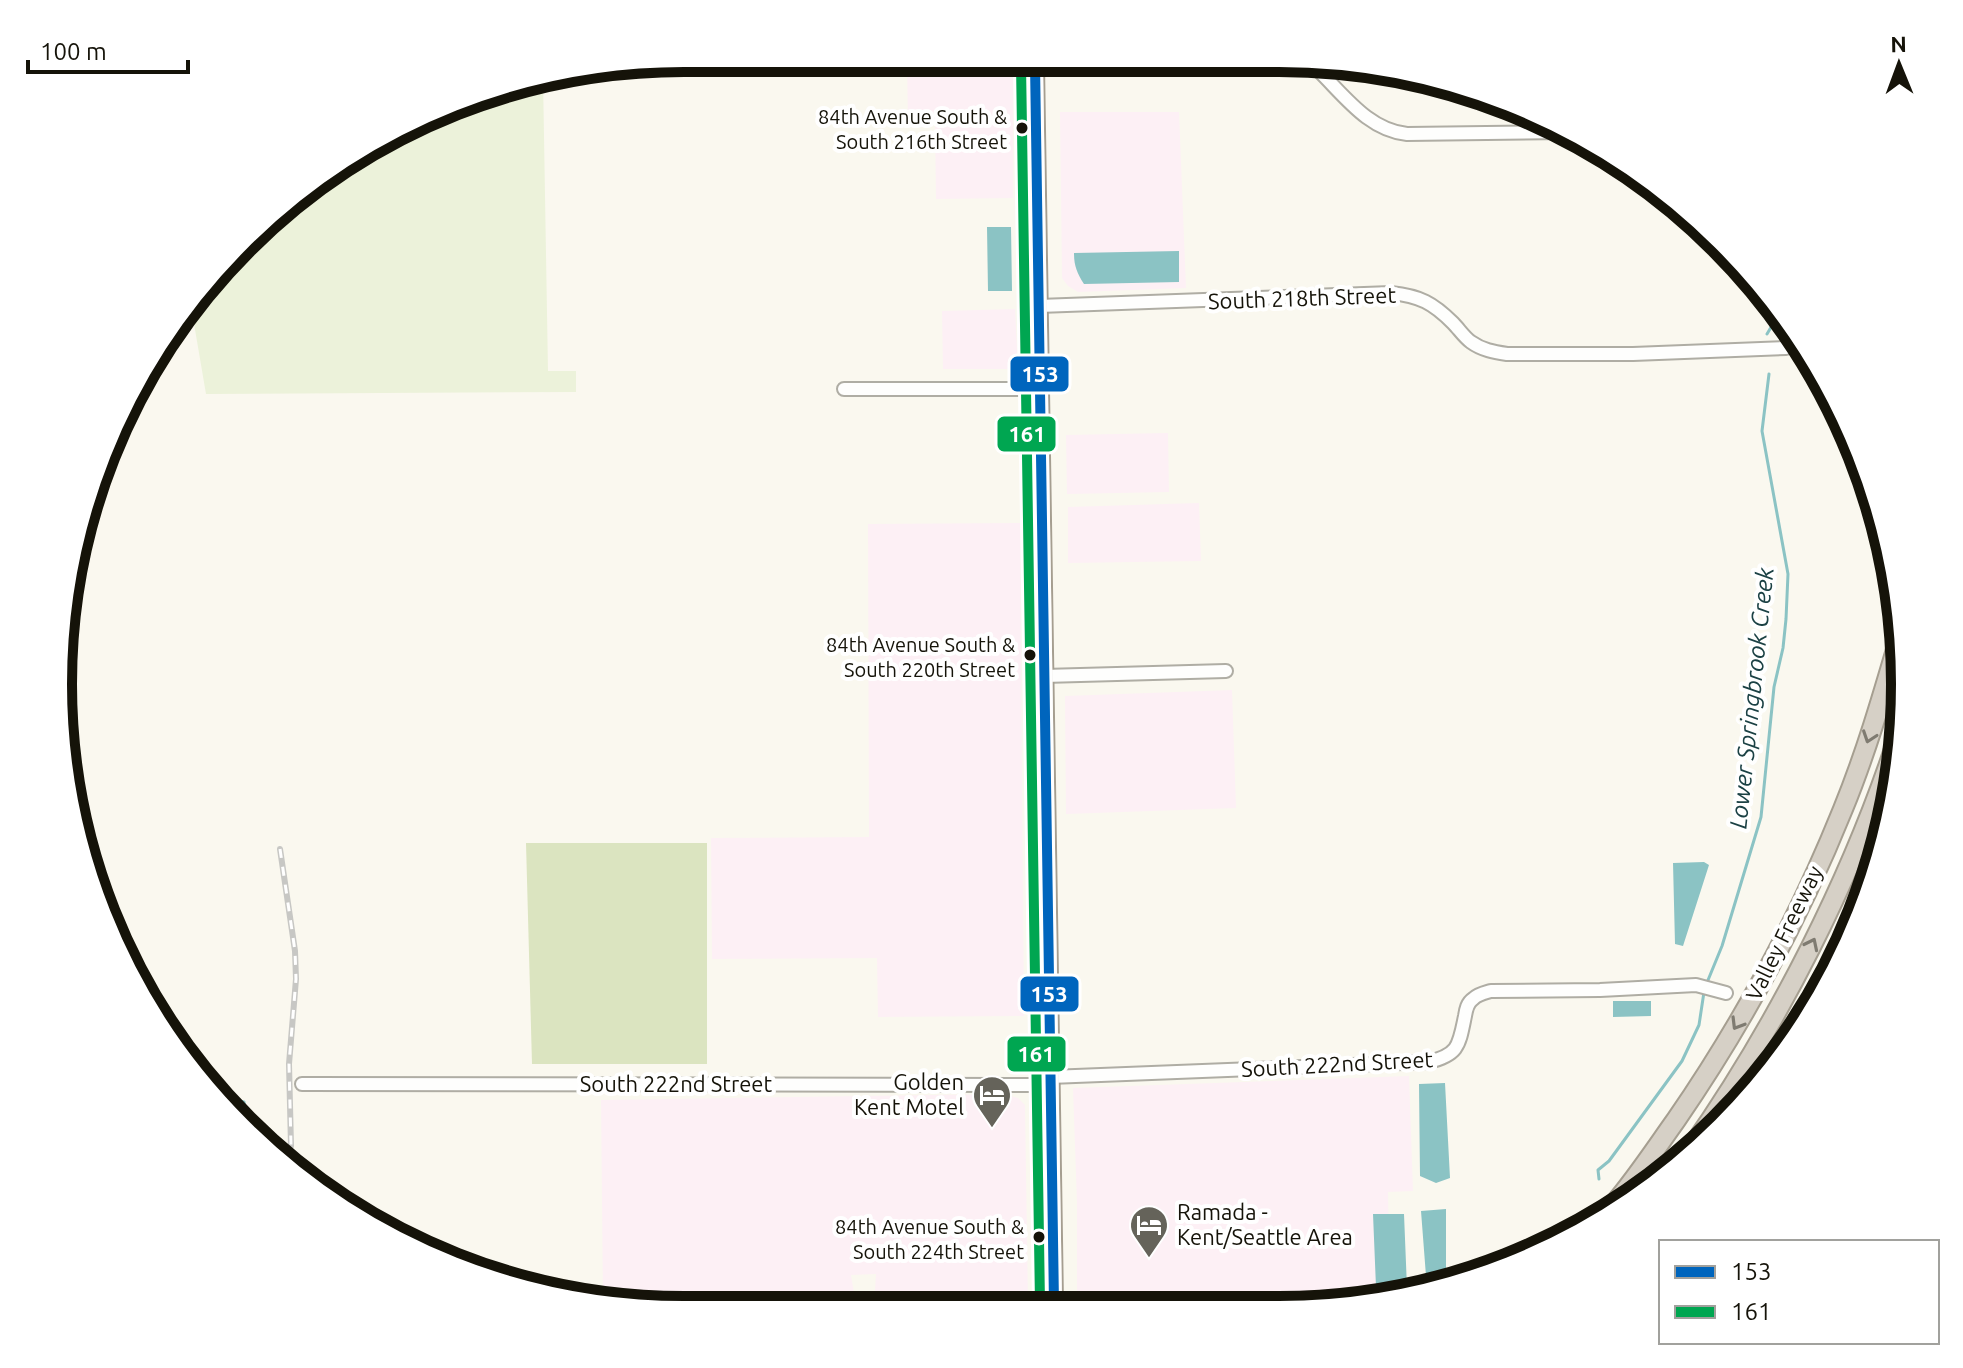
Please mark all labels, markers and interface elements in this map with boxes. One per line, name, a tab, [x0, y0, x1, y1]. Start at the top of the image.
scale bar	[28, 24, 188, 74]
north arrow	[1859, 24, 1939, 104]
text: N	[1890, 31, 1907, 56]
text: 100 m	[40, 38, 107, 65]
place label: 84th Avenue South & South 216th Street	[818, 105, 1007, 153]
marker: 84th Avenue South & South 216th Street	[1014, 120, 1030, 136]
street label: South 218th Street	[1208, 282, 1397, 313]
line badge: 153	[1009, 355, 1070, 393]
text: 153	[1021, 361, 1059, 386]
line badge: 161	[996, 415, 1057, 453]
text: 161	[1008, 421, 1046, 446]
water label: Lower Springbrook Creek	[1724, 565, 1779, 830]
place label: 84th Avenue South & South 220th Street	[826, 633, 1015, 681]
marker: 84th Avenue South & South 220th Street	[1022, 647, 1038, 663]
one-way arrow	[1862, 729, 1879, 743]
street label: Valley Freeway	[1740, 861, 1827, 1004]
one-way arrow	[1802, 937, 1818, 952]
line badge: 153	[1019, 975, 1080, 1013]
text: 153	[1030, 981, 1068, 1006]
one-way arrow	[1732, 1015, 1747, 1030]
line badge: 161	[1006, 1035, 1067, 1073]
text: 161	[1017, 1041, 1055, 1066]
street label: South 222nd Street	[1240, 1046, 1434, 1081]
place label: Golden Kent Motel	[854, 1069, 964, 1119]
street label: South 222nd Street	[580, 1071, 773, 1096]
hotel icon: Golden Kent Motel	[971, 1074, 1013, 1129]
place label: Ramada - Kent/Seattle Area	[1177, 1199, 1353, 1249]
hotel icon: Ramada - Kent/Seattle Area	[1128, 1204, 1170, 1259]
place label: 84th Avenue South & South 224th Street	[835, 1215, 1024, 1263]
marker: 84th Avenue South & South 224th Street	[1031, 1229, 1047, 1245]
legend	[1659, 1240, 1939, 1344]
text: 153	[1731, 1258, 1772, 1285]
text: 161	[1731, 1298, 1772, 1325]

